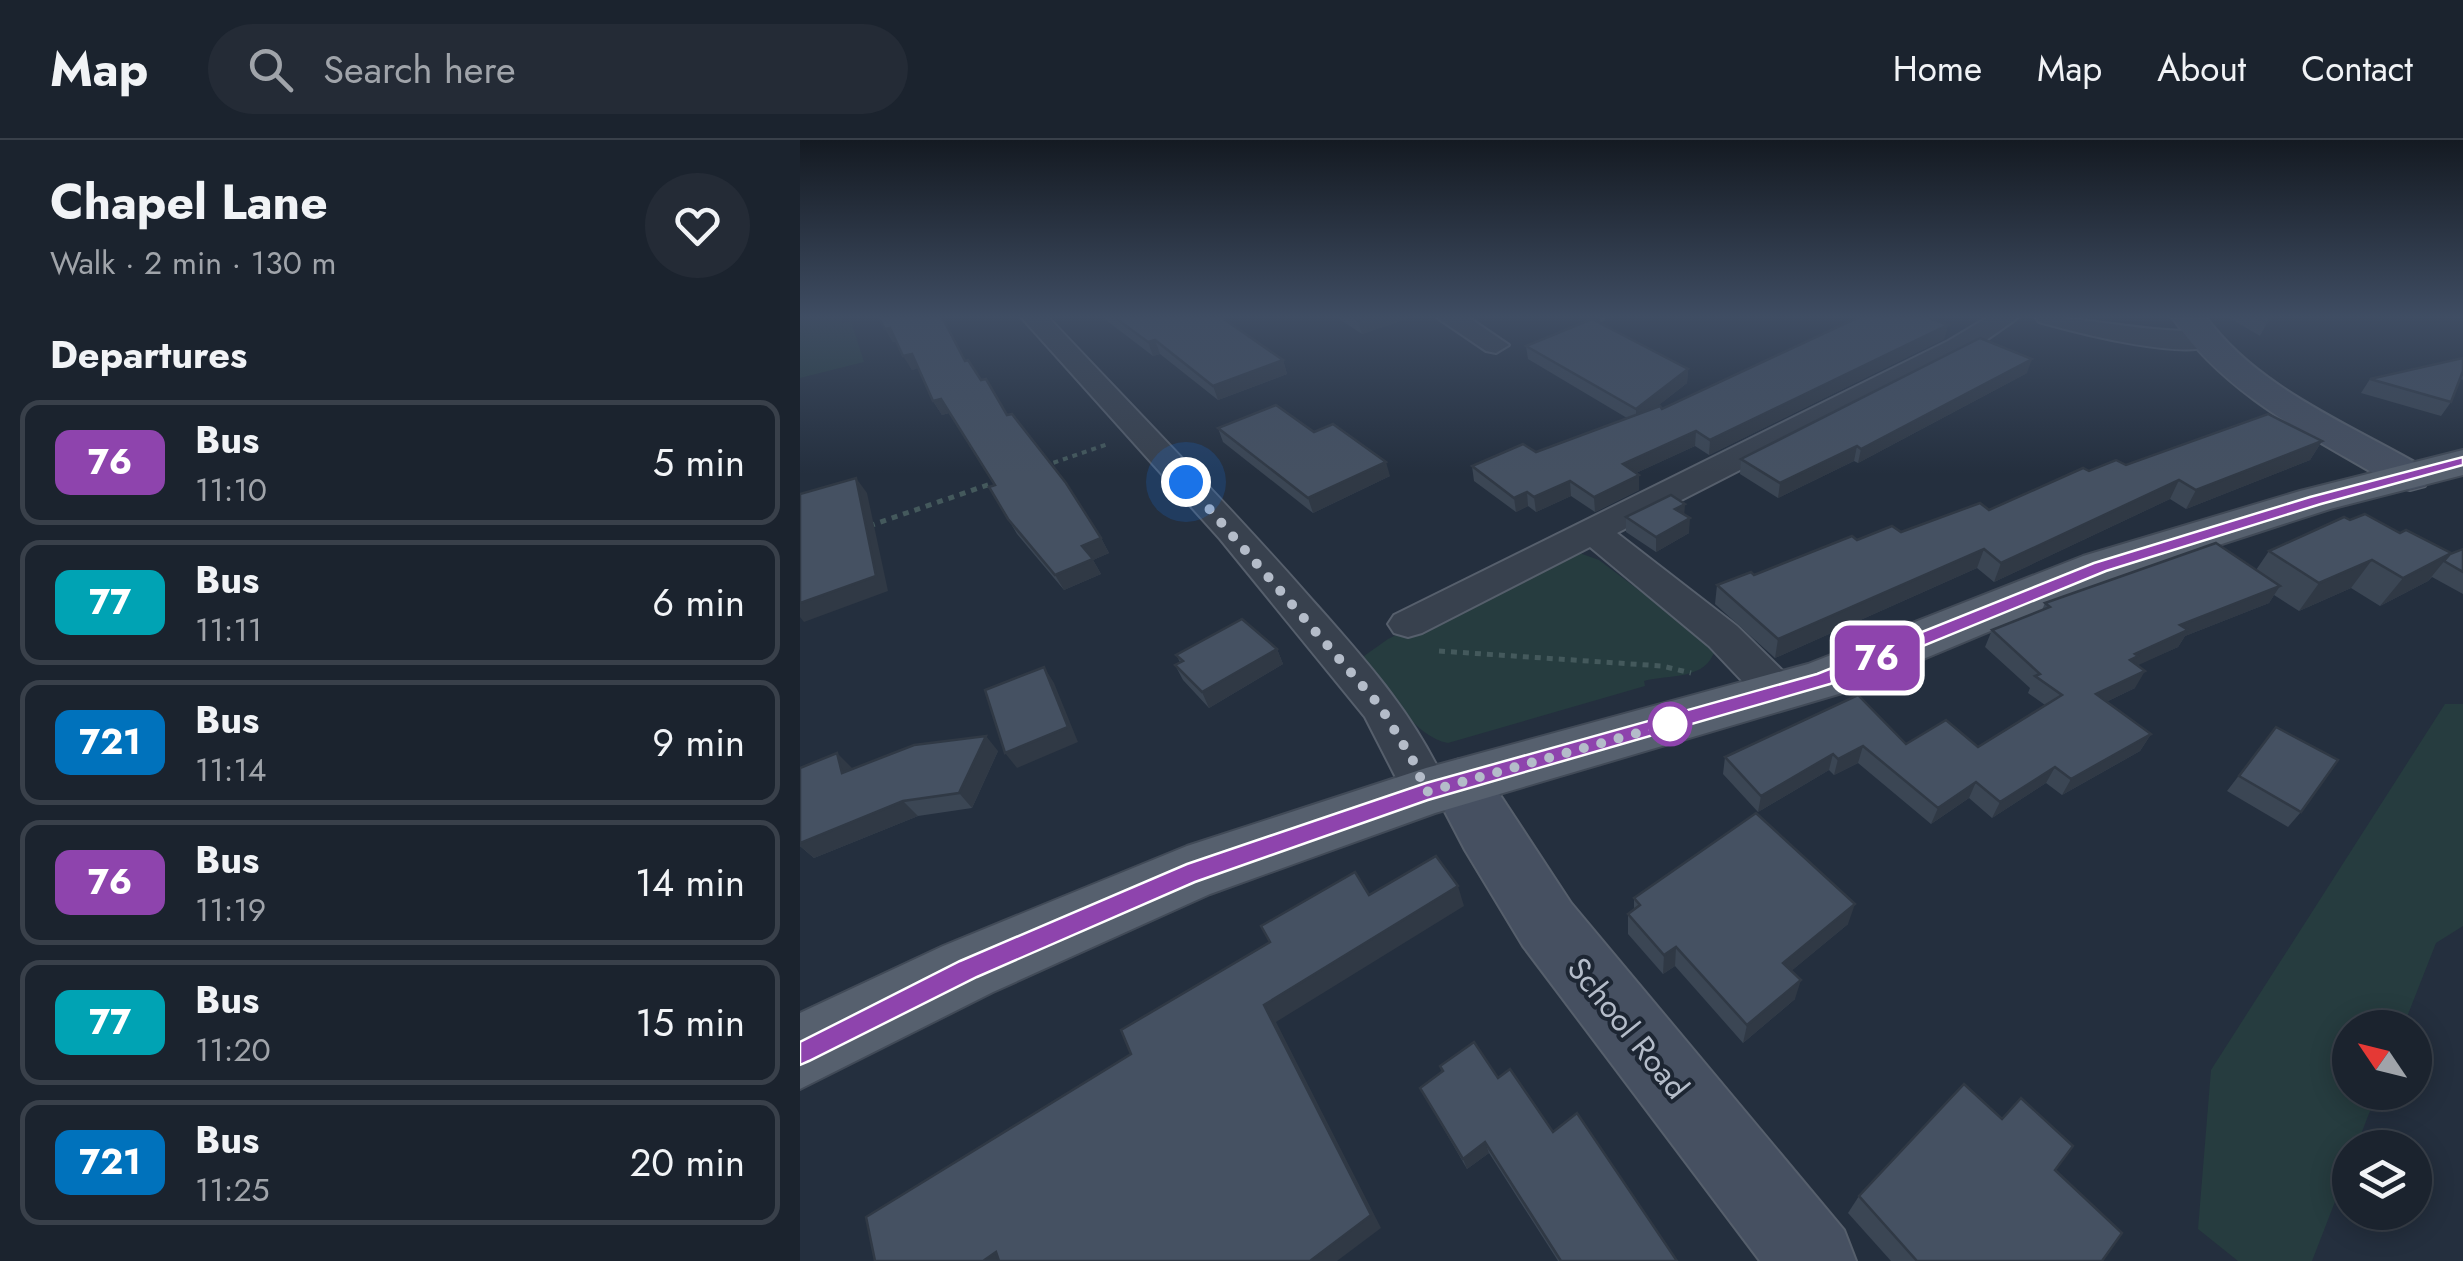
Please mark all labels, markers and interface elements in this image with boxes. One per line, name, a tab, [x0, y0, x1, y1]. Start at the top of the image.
search box	[208, 24, 908, 114]
text: Map	[50, 35, 148, 104]
icon: search	[243, 42, 298, 97]
text: Search here	[323, 42, 515, 97]
text: Home	[1893, 44, 1982, 94]
text: Map	[2037, 44, 2102, 94]
text: About	[2157, 44, 2246, 94]
text: Contact	[2301, 44, 2413, 94]
text: Chapel Lane	[50, 168, 328, 237]
button: heart	[645, 173, 750, 278]
text: Walk · 2 min · 130 m	[50, 240, 336, 286]
text: Departures	[50, 327, 247, 382]
text: Bus	[195, 412, 259, 467]
text: 5 min	[653, 435, 745, 490]
text: 76	[88, 437, 132, 487]
your location	[1161, 457, 1211, 507]
text: 11:10	[195, 467, 267, 513]
text: Bus	[195, 552, 259, 607]
text: 6 min	[652, 575, 745, 630]
text: 77	[89, 577, 131, 627]
text: 11:11	[195, 607, 262, 653]
line badge: 76	[1832, 626, 1922, 690]
text: 76	[1855, 633, 1899, 683]
text: Bus	[195, 692, 259, 747]
unlabelled marker	[1649, 703, 1691, 745]
text: 9 min	[652, 715, 745, 770]
text: 721	[79, 717, 141, 767]
text: 11:14	[195, 747, 266, 793]
text: Bus	[195, 832, 259, 887]
text: 14 min	[635, 855, 745, 910]
text: 76	[88, 857, 132, 907]
text: 11:19	[195, 887, 266, 933]
street label: School Road	[1556, 947, 1700, 1109]
text: Bus	[195, 972, 259, 1027]
text: 15 min	[636, 995, 745, 1050]
text: 77	[89, 997, 131, 1047]
north arrow	[2332, 1010, 2432, 1110]
map controls	[2332, 1010, 2432, 1230]
text: 11:20	[195, 1027, 271, 1073]
text: Bus	[195, 1112, 259, 1167]
button: layers	[2332, 1130, 2432, 1230]
text: 20 min	[630, 1135, 745, 1190]
text: 721	[79, 1137, 141, 1187]
text: 11:25	[195, 1167, 270, 1213]

